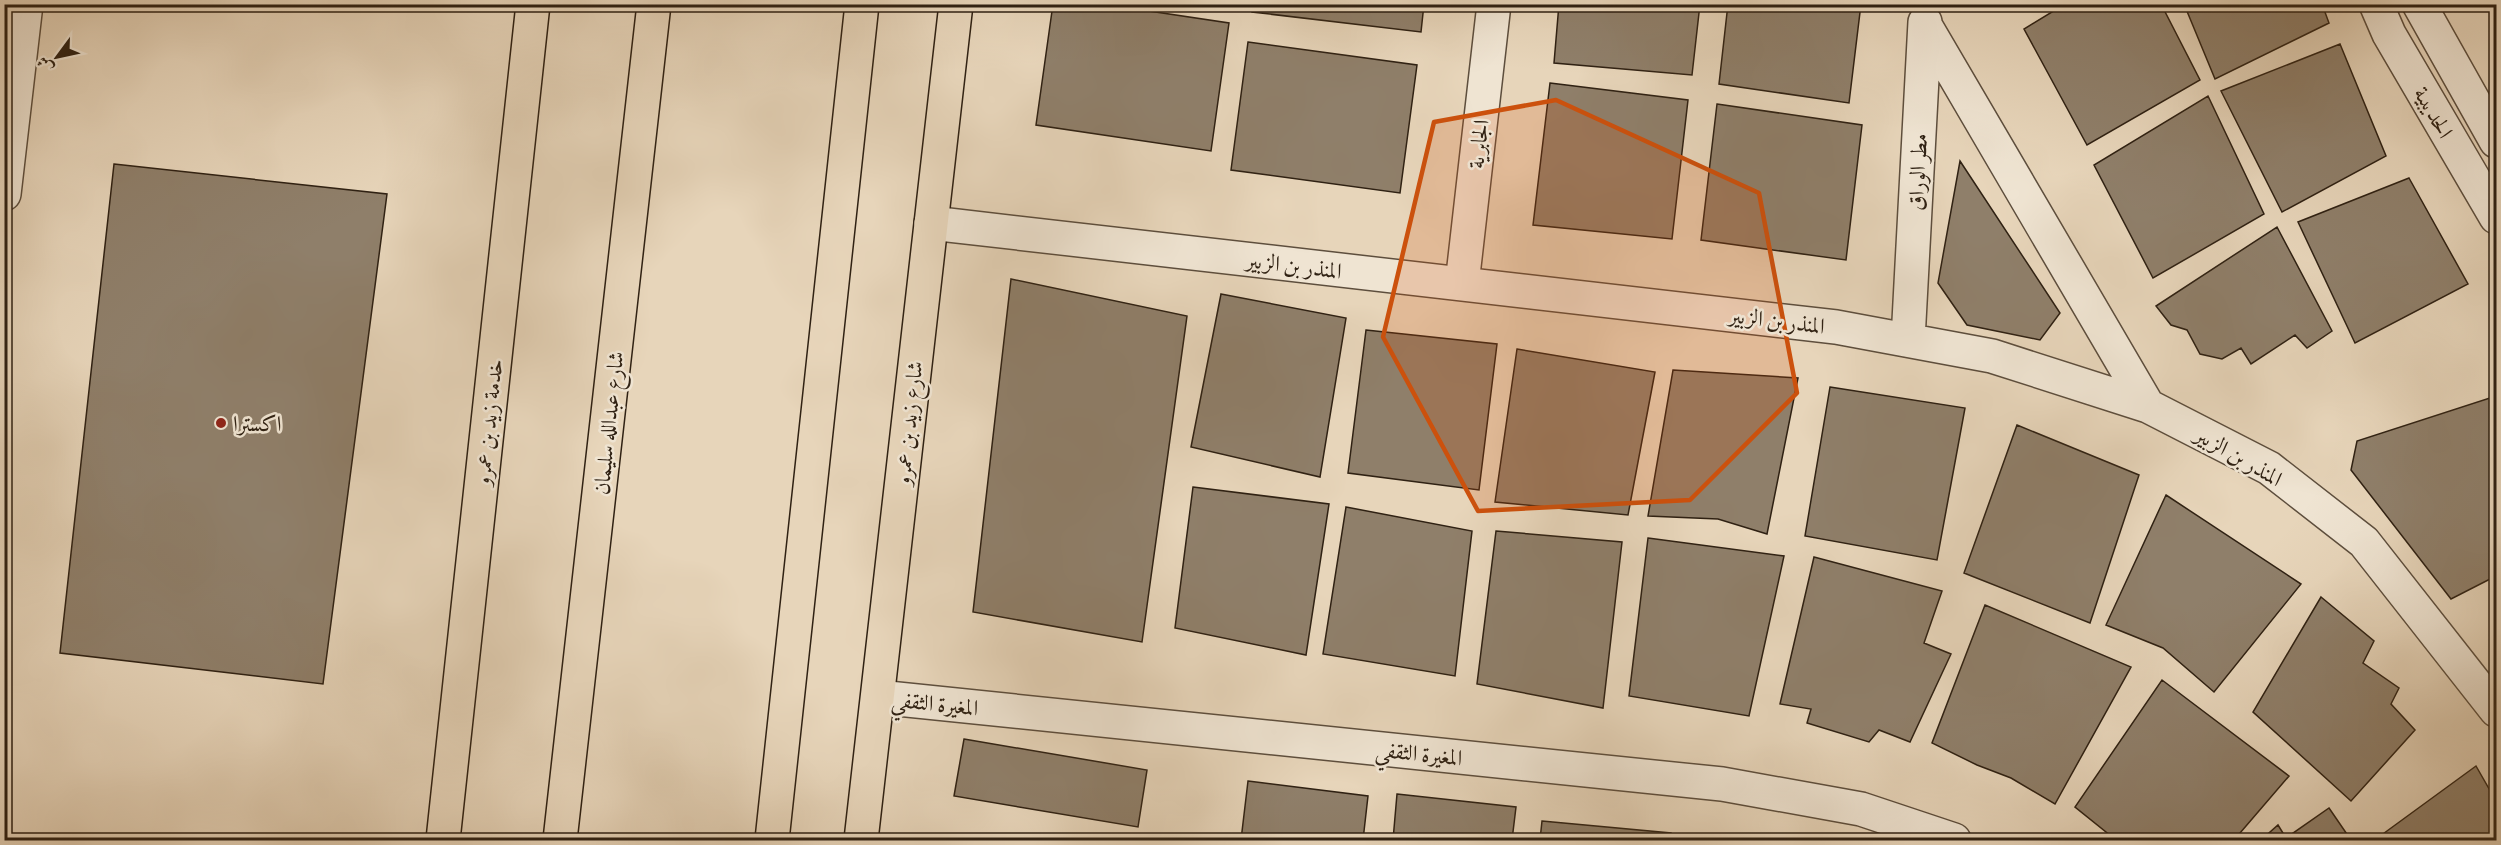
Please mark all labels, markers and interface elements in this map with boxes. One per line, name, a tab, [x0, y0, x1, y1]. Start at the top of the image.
north arrow	[27, 27, 87, 87]
text: ش	[32, 53, 58, 77]
street label: الحديبية	[2407, 81, 2460, 143]
street label: الجابرية	[1461, 118, 1496, 170]
street label: مطر الوراق	[1901, 133, 1934, 211]
street label: المنذر بن الزبير	[1242, 245, 1344, 286]
street label: المنذر بن الزبير	[1725, 300, 1827, 341]
street label: شارع عبدالله سليمان	[587, 350, 634, 497]
street label: خدمة زيد بن عمرو	[467, 357, 510, 489]
street label: شارع زيد بن عمرو	[887, 360, 933, 489]
place label: اكسترا	[233, 409, 282, 438]
marker: اكسترا	[214, 416, 228, 430]
street label: المنذر بن الزبير	[2188, 419, 2288, 493]
street label: المغيرة الثقفي	[889, 685, 980, 730]
street label: المغيرة الثقفي	[1373, 735, 1464, 780]

